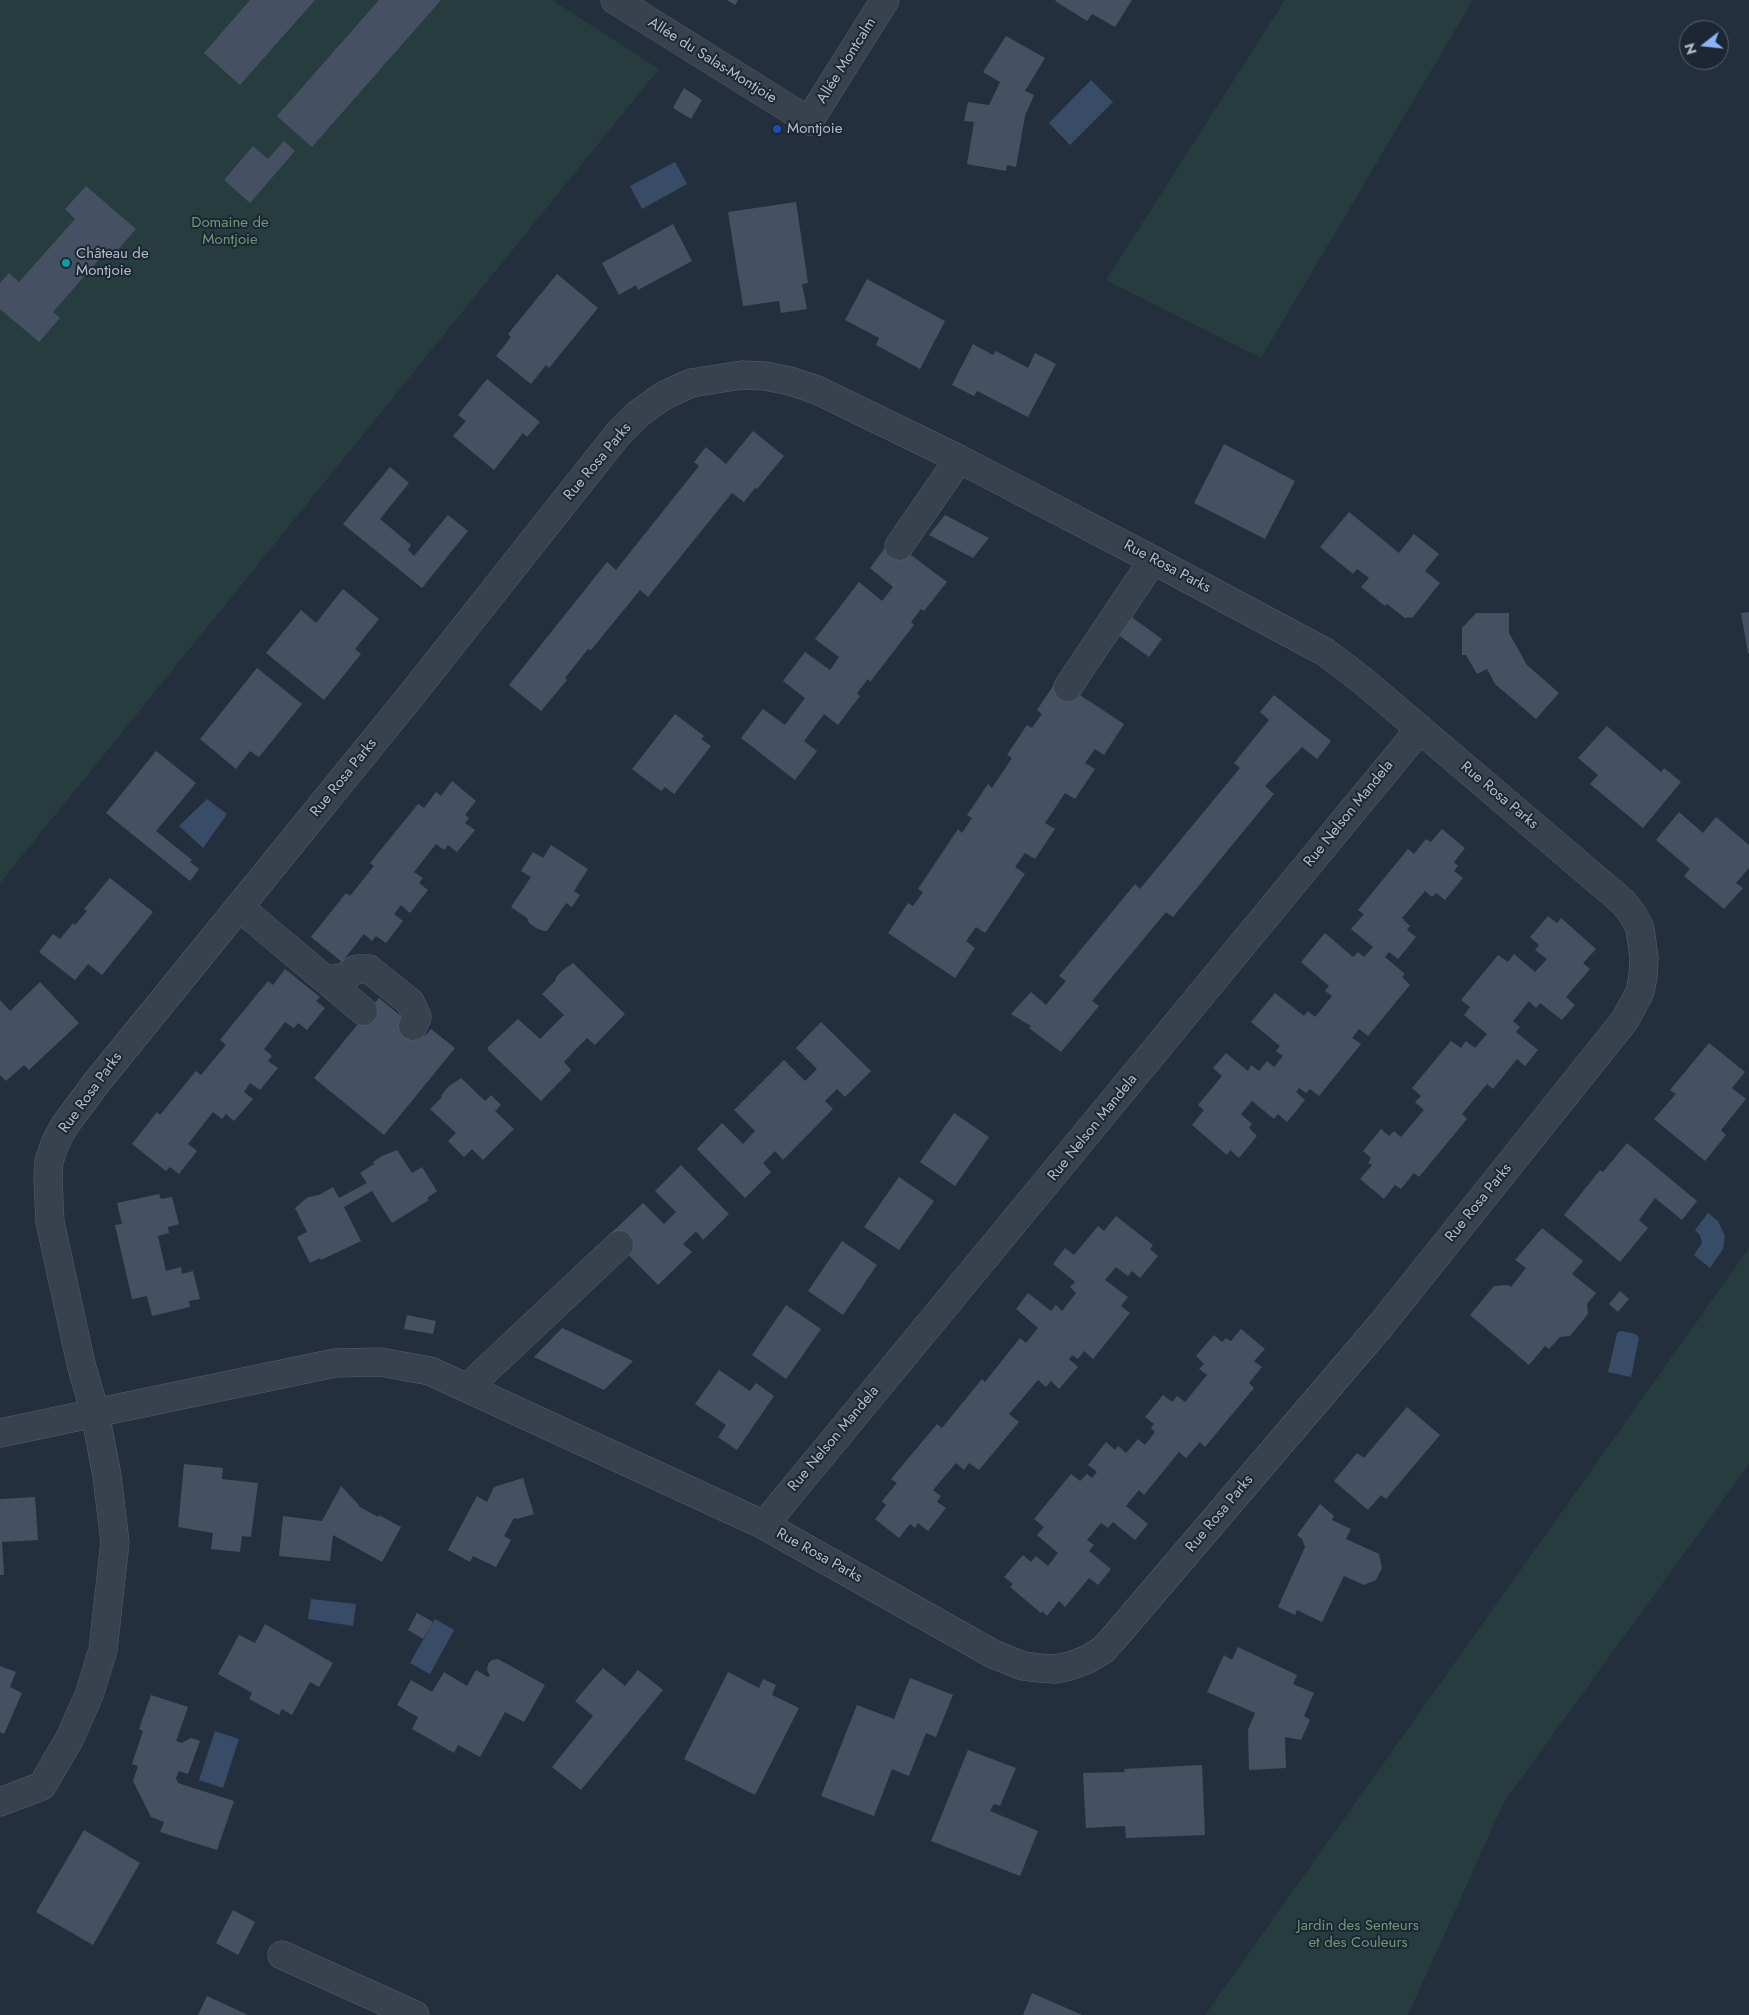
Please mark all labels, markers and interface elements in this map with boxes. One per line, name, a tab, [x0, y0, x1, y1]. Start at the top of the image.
street label: Allée du Salas-Montjoie	[644, 14, 780, 108]
street label: Allée Montcalm	[813, 15, 881, 107]
north arrow	[1679, 20, 1729, 70]
text: N	[1679, 41, 1702, 57]
place label: Montjoie	[787, 120, 842, 138]
marker: Montjoie	[771, 123, 783, 135]
park label: Domaine de Montjoie	[191, 214, 269, 249]
place label: Château de Montjoie	[76, 245, 149, 280]
marker: Château de Montjoie	[60, 257, 72, 269]
street label: Rue Rosa Parks	[560, 420, 636, 504]
street label: Rue Rosa Parks	[1121, 537, 1213, 597]
street label: Rue Rosa Parks	[307, 735, 381, 821]
street label: Rue Nelson Mandela	[1300, 757, 1398, 871]
street label: Rue Rosa Parks	[1457, 758, 1541, 834]
street label: Rue Rosa Parks	[56, 1049, 126, 1137]
street label: Rue Nelson Mandela	[1044, 1071, 1142, 1185]
street label: Rue Rosa Parks	[1442, 1160, 1516, 1246]
street label: Rue Nelson Mandela	[785, 1383, 883, 1495]
street label: Rue Rosa Parks	[1182, 1472, 1258, 1556]
street label: Rue Rosa Parks	[773, 1525, 865, 1587]
park label: Jardin des Senteurs et des Couleurs	[1297, 1917, 1419, 1952]

